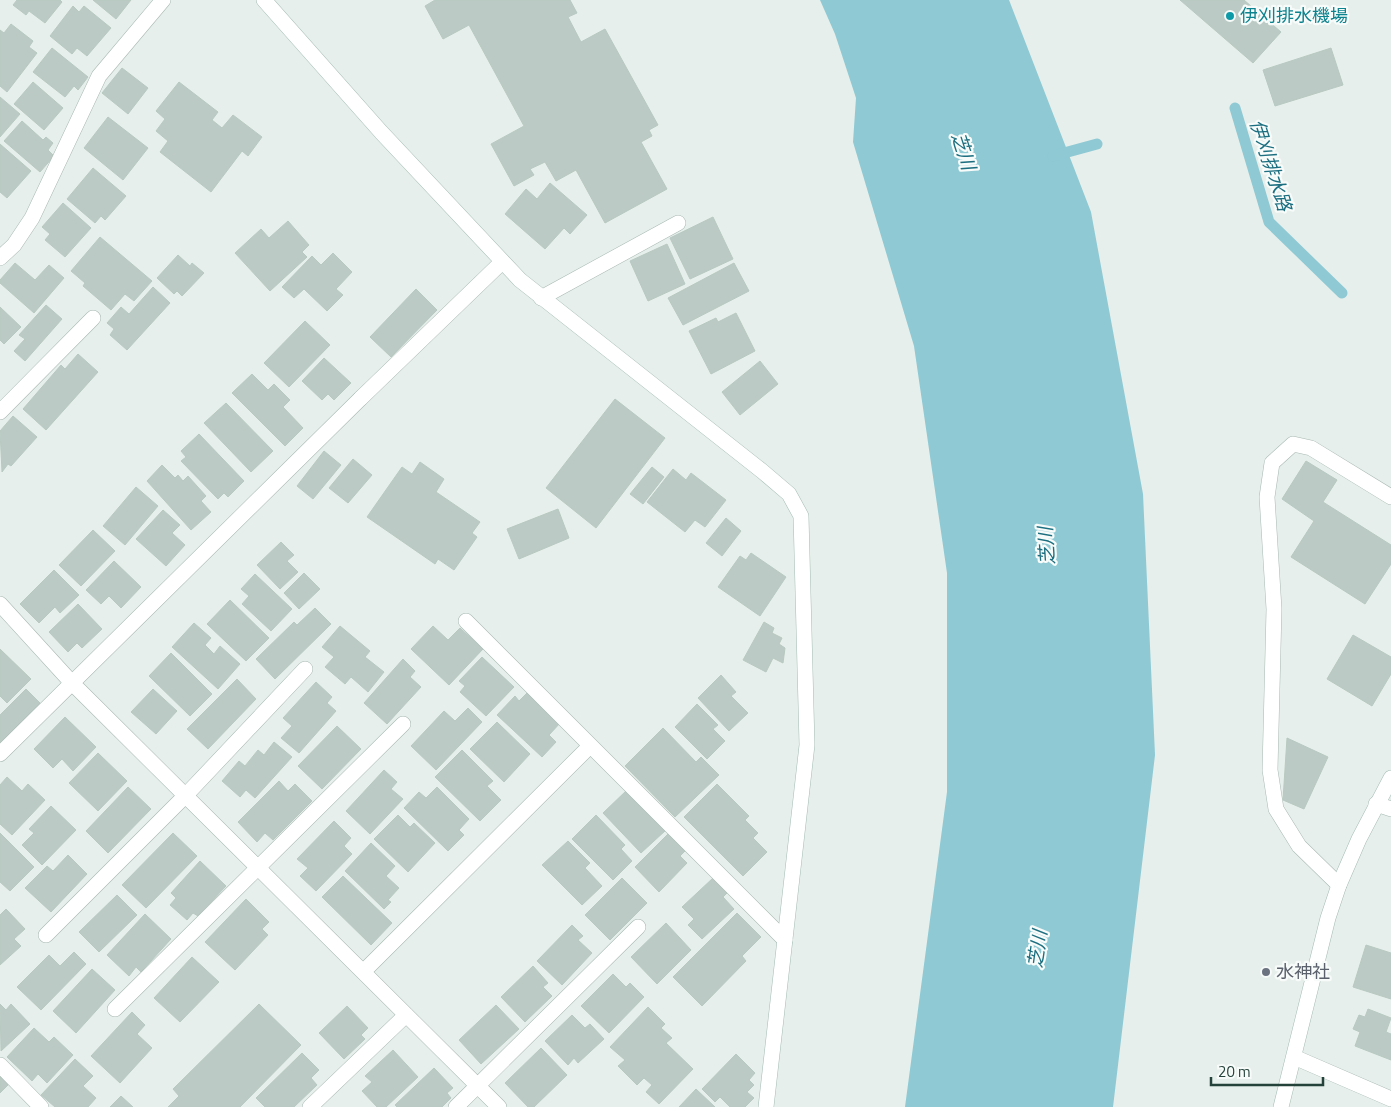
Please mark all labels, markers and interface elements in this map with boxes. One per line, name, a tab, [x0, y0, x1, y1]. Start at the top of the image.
place label: 伊刈排水機場	[1240, 2, 1348, 29]
marker: 伊刈排水機場	[1224, 10, 1236, 22]
water label: 伊刈排水路	[1243, 115, 1301, 216]
water label: 芝川	[945, 128, 985, 175]
water label: 芝川	[1030, 524, 1061, 566]
water label: 芝川	[1020, 926, 1054, 970]
place label: 水神社	[1276, 958, 1330, 985]
marker: 水神社	[1260, 966, 1272, 978]
scale bar	[1211, 1054, 1324, 1086]
text: 20 m	[1218, 1060, 1251, 1083]

